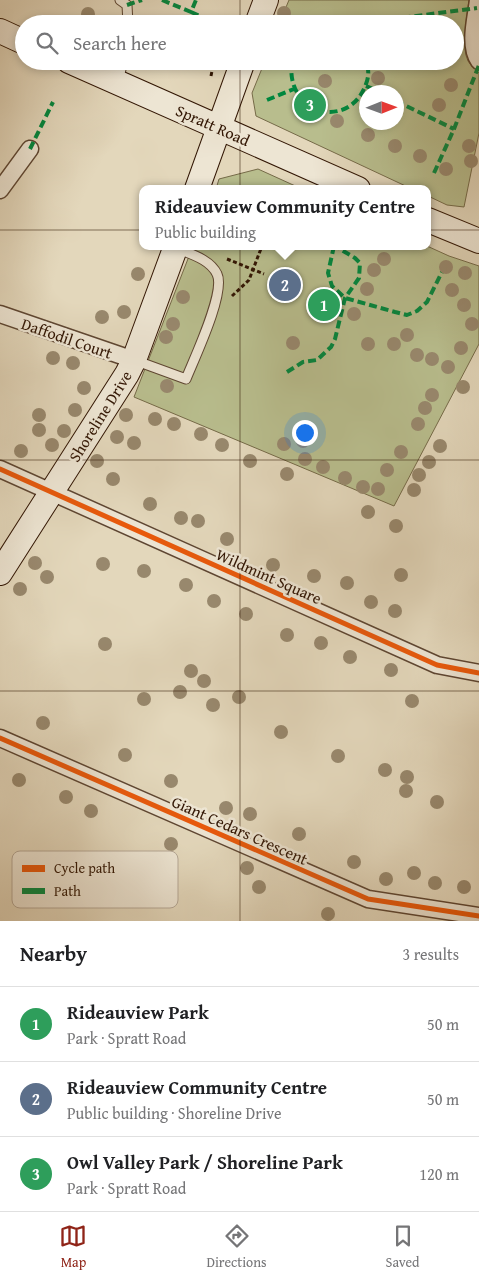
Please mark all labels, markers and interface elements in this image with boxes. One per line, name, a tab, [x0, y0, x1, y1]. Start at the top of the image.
search box	[15, 15, 464, 70]
icon: search	[33, 29, 61, 57]
text: Search here	[73, 29, 167, 57]
north arrow	[359, 85, 404, 130]
pin: 3	[294, 86, 326, 124]
street label: Spratt Road	[172, 98, 254, 152]
popup	[139, 185, 431, 250]
text: Rideauview Community Centre	[155, 192, 415, 220]
text: Public building	[155, 220, 256, 244]
pin: 2	[269, 266, 301, 304]
pin: 1	[308, 286, 340, 324]
street label: Daffodil Court	[18, 311, 116, 365]
street label: Shoreline Drive	[62, 366, 138, 466]
your location	[292, 420, 318, 446]
street label: Wildmint Square	[212, 542, 326, 610]
street label: Giant Cedars Crescent	[168, 789, 312, 871]
legend	[12, 851, 178, 908]
text: Cycle path	[54, 858, 115, 878]
text: Path	[54, 881, 81, 901]
text: Nearby	[20, 938, 87, 969]
text: 3 results	[402, 942, 459, 966]
text: Rideauview Park	[67, 998, 209, 1026]
text: 1	[32, 1012, 40, 1036]
text: 50 m	[427, 1012, 459, 1036]
text: Park · Spratt Road	[67, 1026, 186, 1050]
text: Rideauview Community Centre	[67, 1073, 327, 1101]
text: 2	[32, 1087, 40, 1111]
text: 50 m	[427, 1087, 459, 1111]
text: Public building · Shoreline Drive	[67, 1101, 281, 1125]
text: Owl Valley Park / Shoreline Park	[67, 1148, 343, 1176]
text: 3	[32, 1162, 40, 1186]
text: 120 m	[419, 1162, 459, 1186]
text: Park · Spratt Road	[67, 1176, 186, 1200]
tab: Map	[59, 1222, 87, 1272]
tab: Directions	[206, 1222, 267, 1272]
tab: Saved	[386, 1222, 420, 1272]

